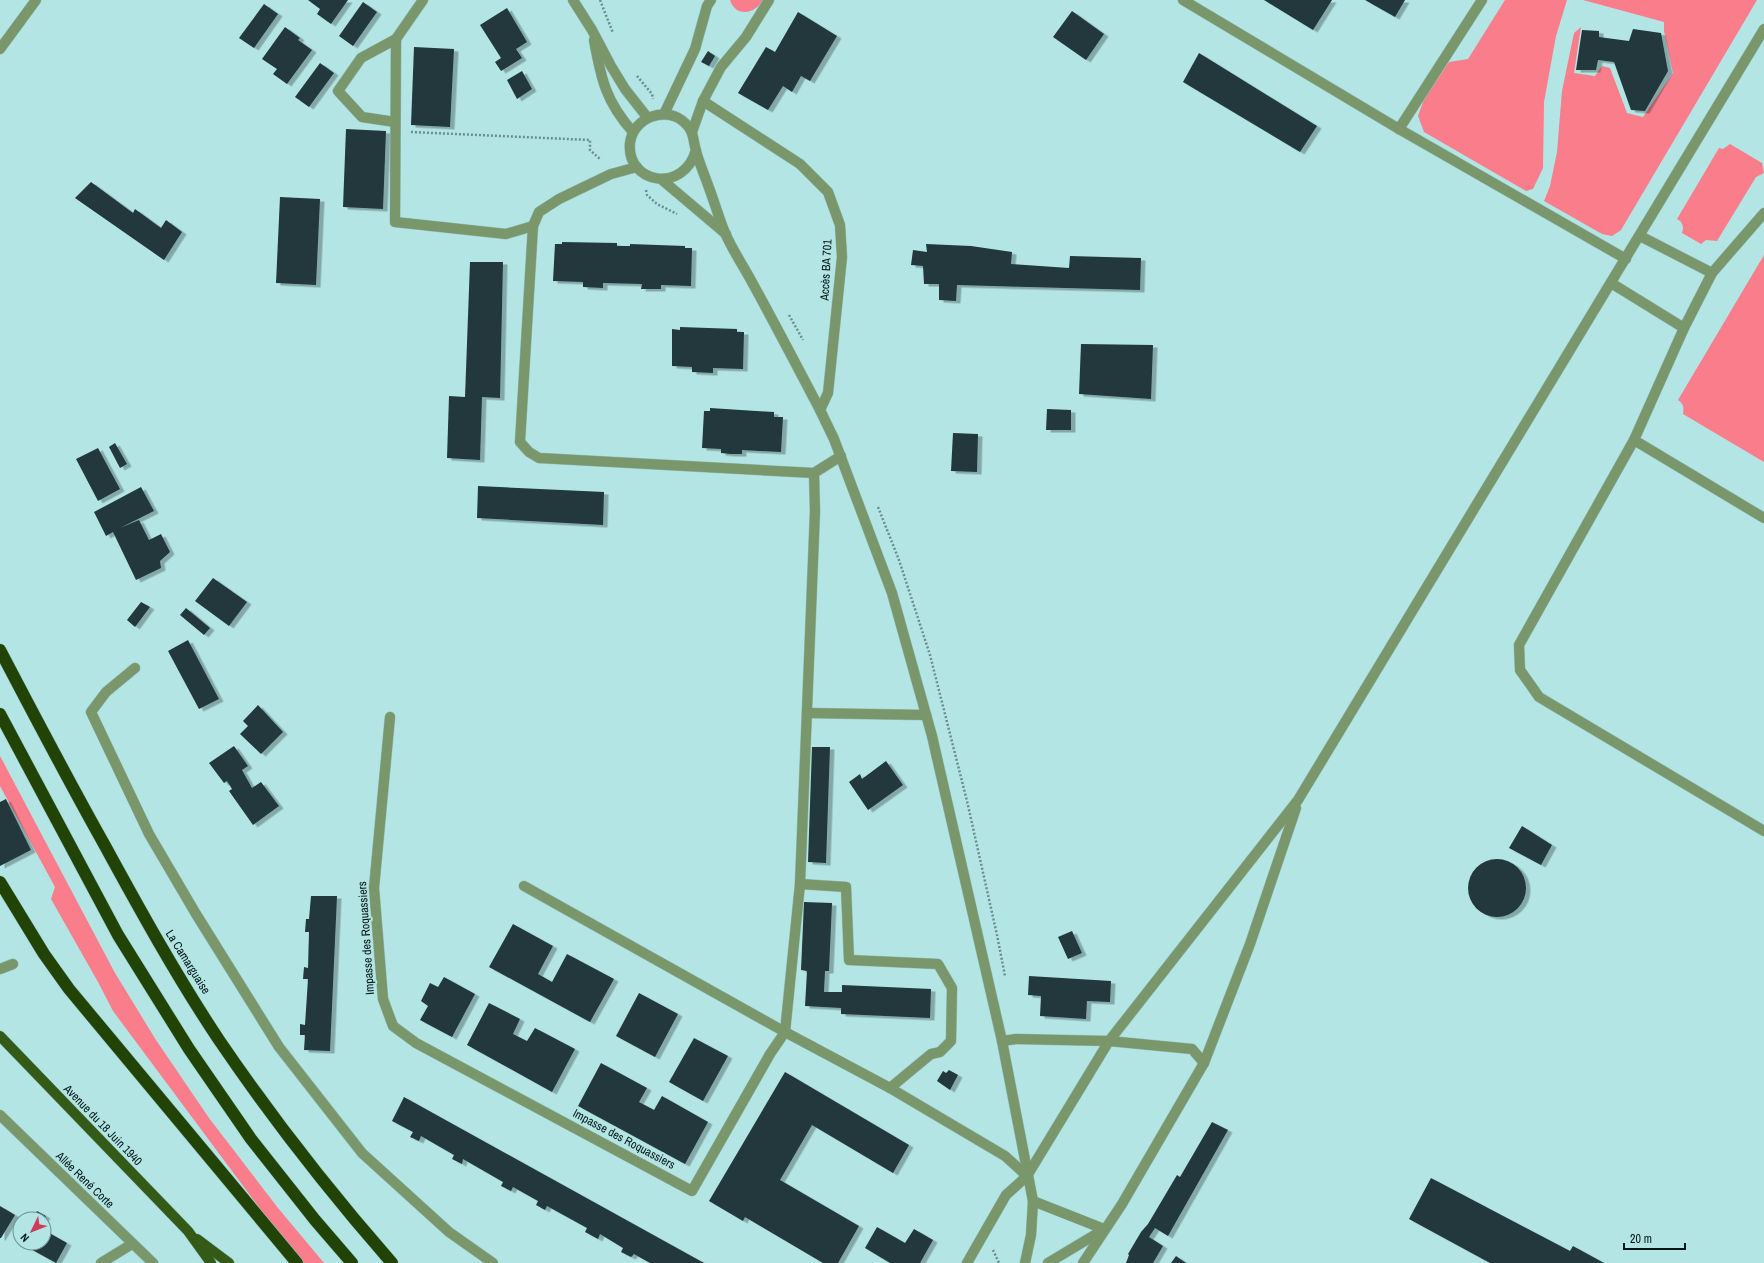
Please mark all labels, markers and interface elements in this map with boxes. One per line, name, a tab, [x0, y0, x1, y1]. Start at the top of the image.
street label: Accès BA 701	[816, 238, 836, 302]
street label: Impasse des Roquassiers	[354, 881, 378, 995]
street label: La Camarguaise	[162, 927, 214, 997]
street label: Avenue du 18 Juin 1940	[60, 1080, 146, 1169]
street label: Impasse des Roquassiers	[570, 1105, 678, 1173]
street label: Allée René Corte	[52, 1148, 118, 1212]
north arrow	[12, 1211, 52, 1251]
scale bar	[1624, 1225, 1685, 1251]
text: N	[17, 1231, 32, 1245]
text: 20 m	[1630, 1231, 1652, 1247]

